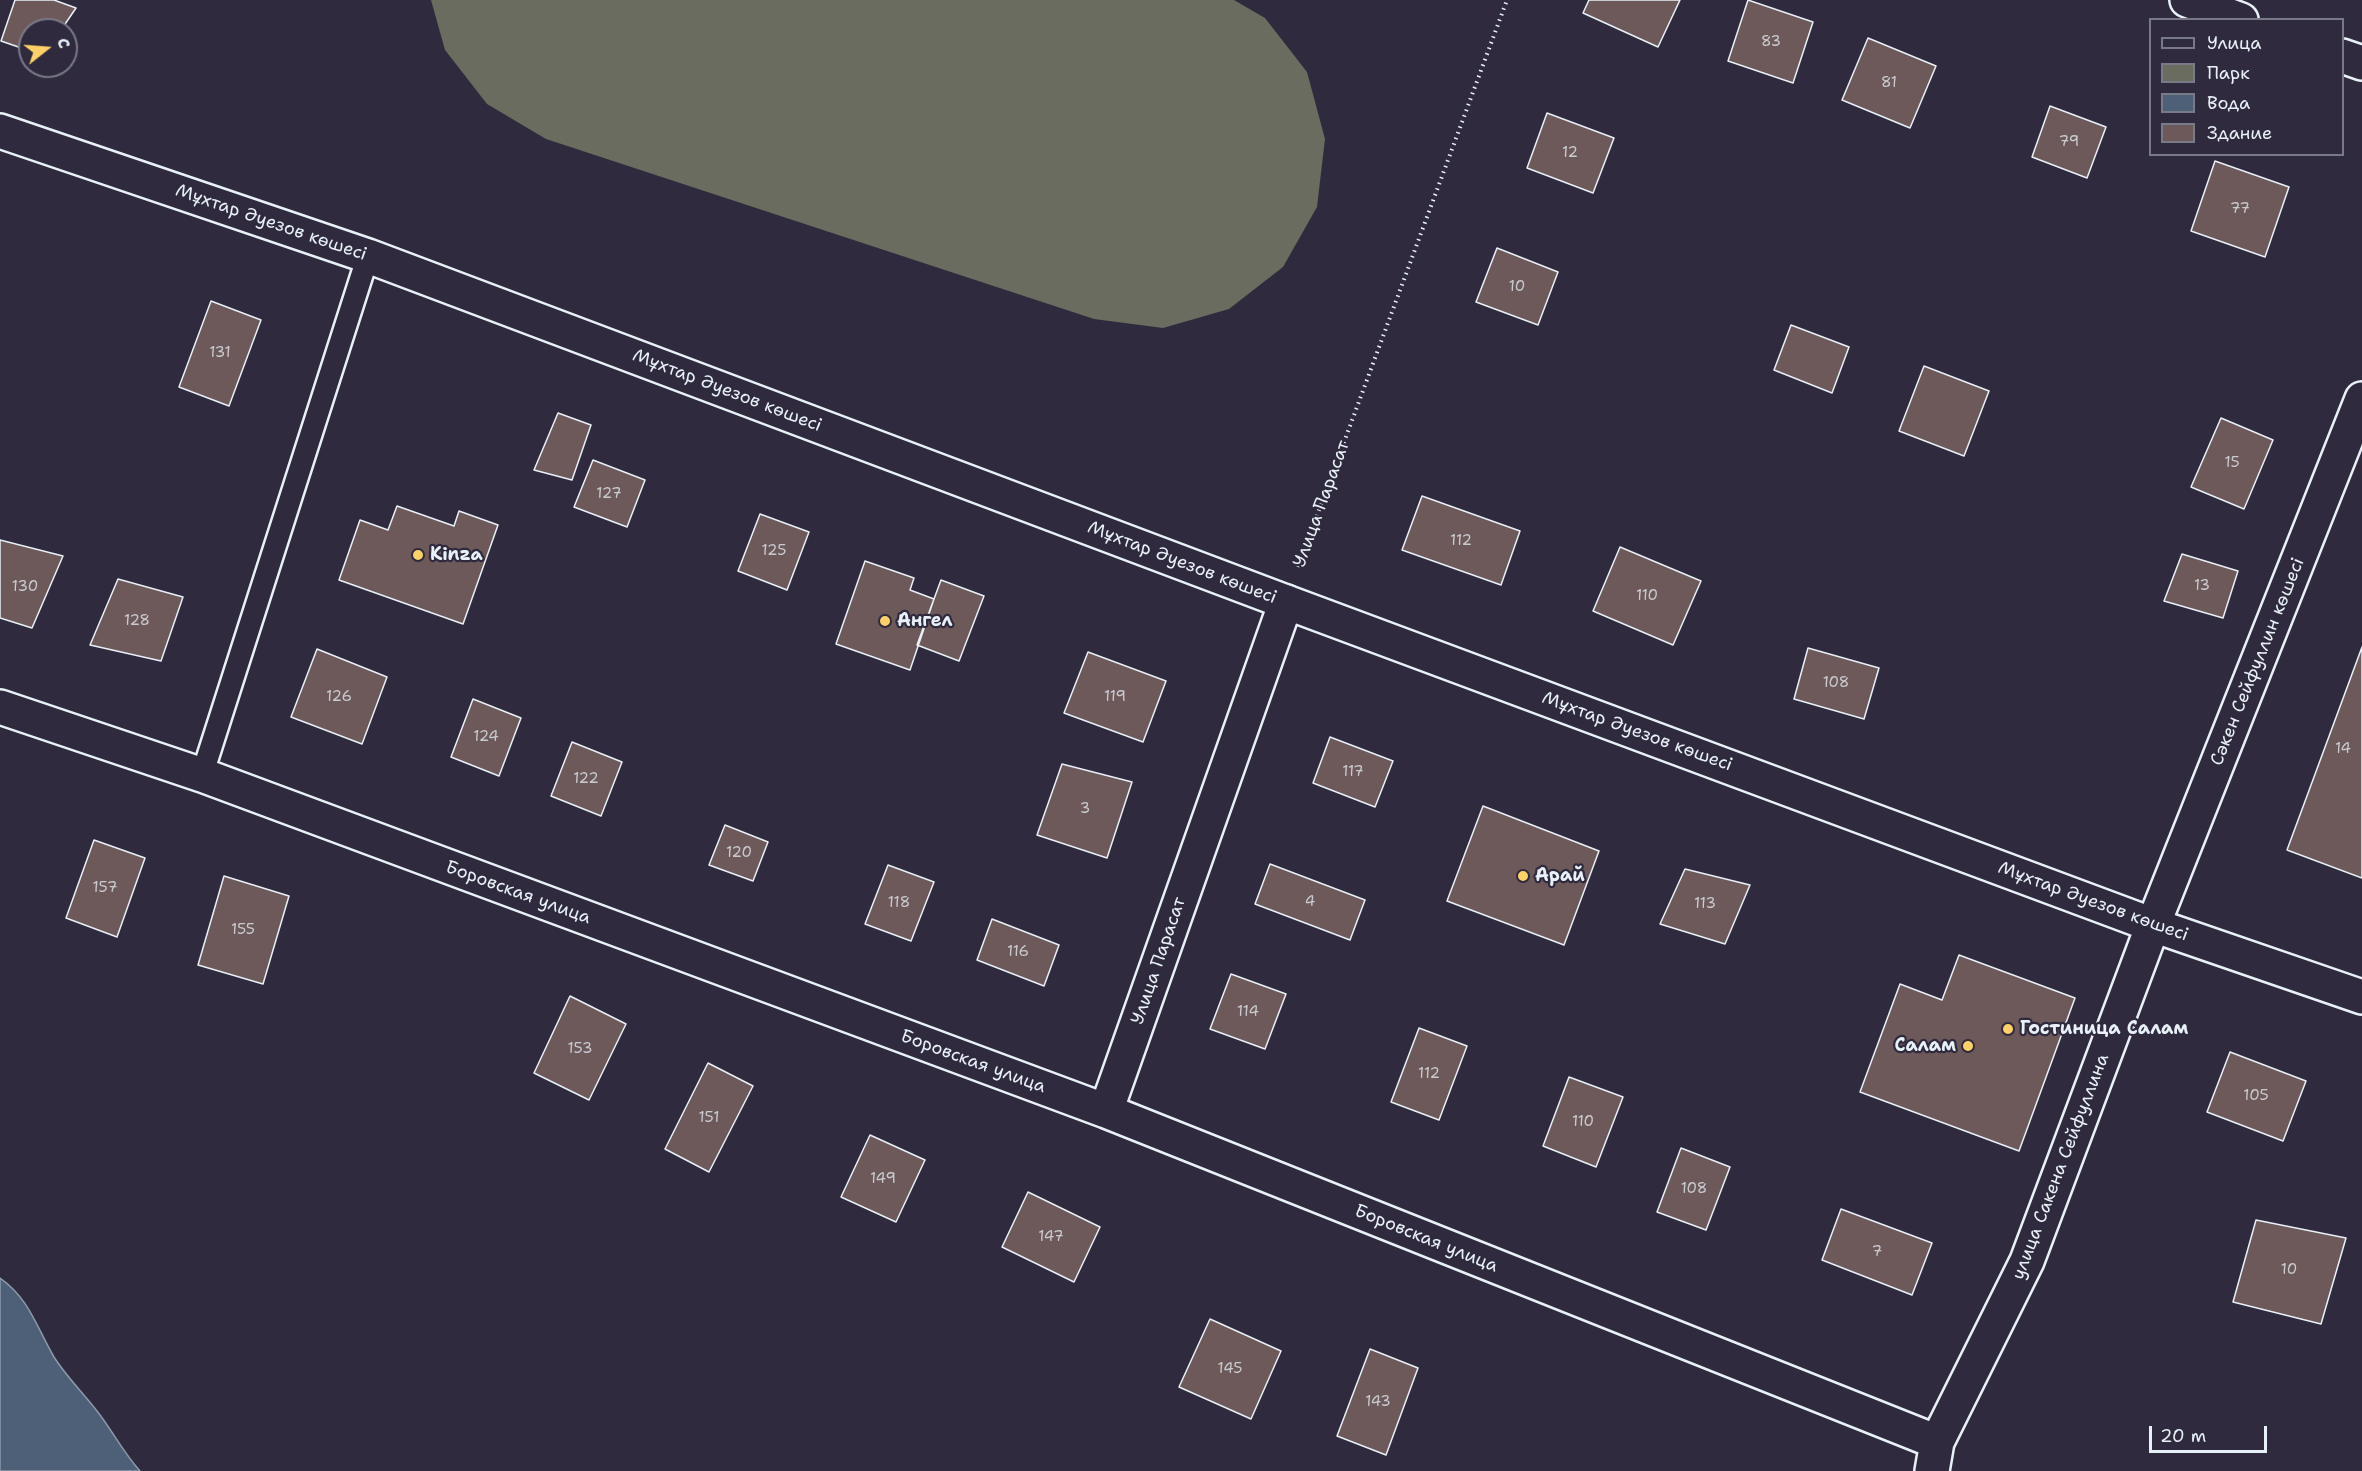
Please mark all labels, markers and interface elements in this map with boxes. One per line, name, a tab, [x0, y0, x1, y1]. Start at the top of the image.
north arrow	[18, 18, 78, 78]
legend	[2149, 18, 2344, 156]
text: Улица	[2207, 31, 2261, 55]
house number: 83	[1761, 33, 1781, 51]
text: С	[52, 35, 75, 51]
text: Парк	[2207, 61, 2250, 85]
house number: 81	[1881, 74, 1897, 92]
text: Вода	[2207, 91, 2250, 115]
text: Здание	[2207, 121, 2272, 145]
house number: 79	[2059, 133, 2079, 151]
house number: 12	[1562, 144, 1578, 162]
street label: Мұхтар Әуезов көшесі	[173, 180, 369, 266]
house number: 77	[2230, 200, 2250, 218]
house number: 10	[1509, 278, 1525, 296]
house number: 131	[209, 344, 231, 362]
street label: Мұхтар Әуезов көшесі	[629, 345, 825, 437]
street label: Улица Парасат	[1289, 438, 1355, 570]
house number: 15	[2224, 454, 2240, 472]
house number: 127	[596, 485, 622, 503]
street label: Мұхтар Әуезов көшесі	[1084, 517, 1280, 609]
house number: 112	[1450, 532, 1472, 550]
house number: 125	[762, 542, 786, 560]
place label: Kinza	[430, 544, 483, 566]
marker: Kinza	[411, 548, 425, 562]
street label: Сәкен Сейфуллин көшесі	[2206, 555, 2310, 769]
house number: 13	[2194, 577, 2210, 595]
house number: 130	[12, 578, 38, 596]
house number: 110	[1636, 587, 1658, 605]
place label: Ангел	[897, 610, 952, 632]
house number: 128	[124, 612, 150, 630]
marker: Ангел	[878, 614, 892, 628]
house number: 108	[1823, 674, 1849, 692]
house number: 126	[326, 688, 352, 706]
house number: 119	[1104, 688, 1126, 706]
street label: Мұхтар Әуезов көшесі	[1539, 688, 1735, 776]
house number: 124	[473, 728, 499, 746]
house number: 14	[2335, 740, 2351, 758]
house number: 117	[1342, 763, 1364, 781]
house number: 122	[573, 770, 599, 788]
house number: 3	[1080, 800, 1090, 818]
house number: 120	[726, 844, 752, 862]
street label: Боровская улица	[443, 857, 593, 929]
street label: Мұхтар Әуезов көшесі	[1995, 858, 2191, 946]
place label: Арай	[1535, 865, 1585, 887]
marker: Арай	[1516, 869, 1530, 883]
house number: 157	[93, 879, 117, 897]
house number: 4	[1305, 893, 1315, 911]
house number: 118	[888, 894, 910, 912]
street label: Улица Парасат	[1127, 895, 1191, 1027]
house number: 113	[1694, 895, 1716, 913]
house number: 155	[231, 921, 255, 939]
house number: 116	[1007, 943, 1029, 961]
house number: 114	[1237, 1003, 1259, 1021]
place label: Гостиница Салам	[2020, 1018, 2188, 1040]
marker: Гостиница Салам	[2001, 1022, 2015, 1036]
street label: Боровская улица	[898, 1026, 1048, 1098]
place label: Салам	[1894, 1035, 1956, 1057]
marker: Салам	[1961, 1039, 1975, 1053]
house number: 153	[567, 1040, 593, 1058]
street label: улица Сакена Сейфуллина	[2008, 1051, 2114, 1283]
house number: 112	[1418, 1065, 1440, 1083]
house number: 105	[2243, 1087, 2269, 1105]
house number: 151	[699, 1109, 719, 1127]
house number: 110	[1572, 1113, 1594, 1131]
house number: 149	[870, 1170, 896, 1188]
house number: 108	[1681, 1180, 1707, 1198]
street label: Боровская улица	[1351, 1200, 1501, 1278]
house number: 147	[1038, 1228, 1064, 1246]
house number: 7	[1872, 1243, 1882, 1261]
house number: 10	[2281, 1261, 2297, 1279]
house number: 145	[1218, 1360, 1242, 1378]
house number: 143	[1365, 1393, 1391, 1411]
scale bar	[2152, 1414, 2270, 1452]
text: 20 m	[2160, 1424, 2206, 1448]

